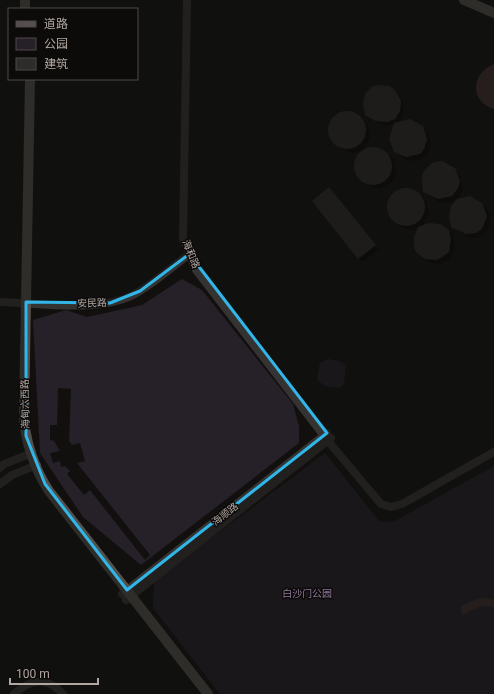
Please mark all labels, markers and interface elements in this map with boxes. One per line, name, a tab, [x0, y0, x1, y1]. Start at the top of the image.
legend	[8, 8, 138, 80]
text: 道路	[44, 17, 68, 31]
text: 公园	[44, 37, 68, 51]
text: 建筑	[44, 57, 68, 71]
street label: 海和路	[180, 238, 202, 270]
street label: 安民路	[77, 297, 107, 309]
street label: 海甸六西路	[19, 379, 31, 429]
street label: 海顺路	[210, 500, 240, 528]
park label: 白沙门公园	[282, 588, 332, 599]
scale bar	[10, 660, 98, 686]
text: 100 m	[16, 667, 50, 681]

